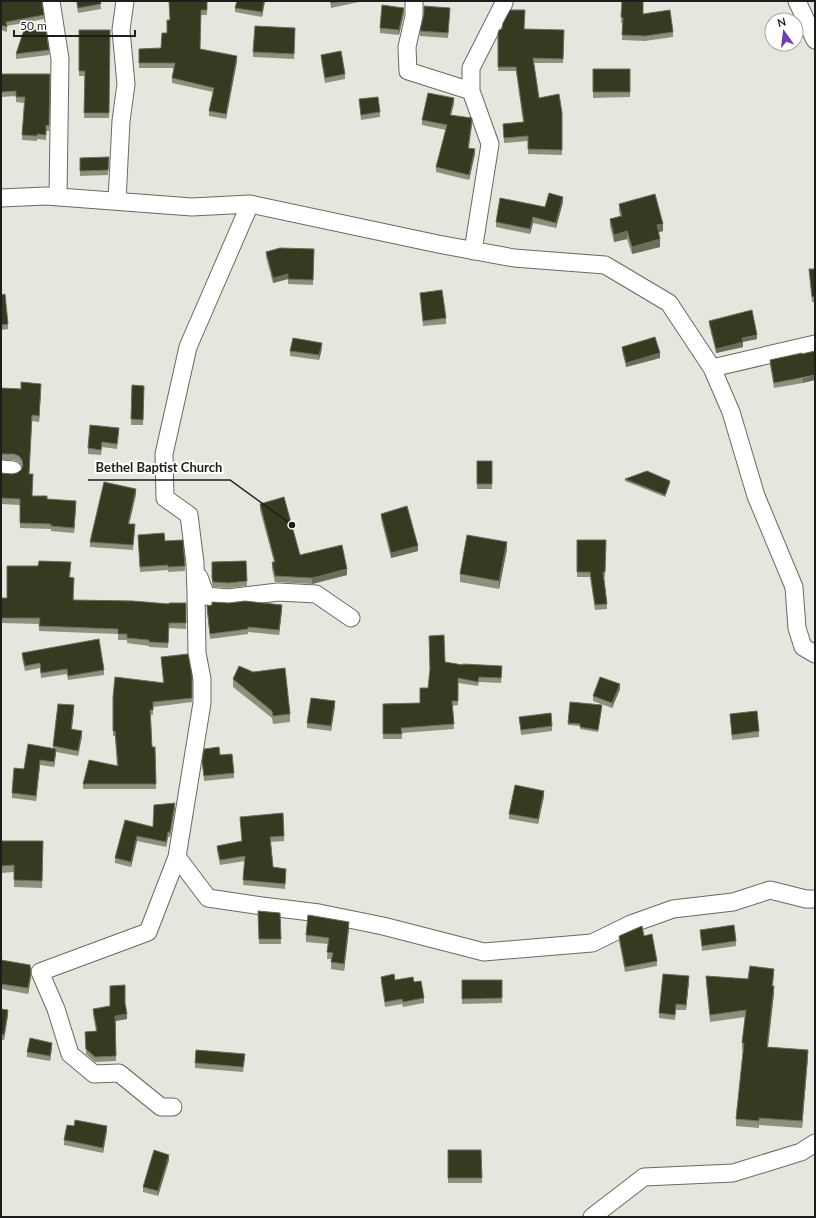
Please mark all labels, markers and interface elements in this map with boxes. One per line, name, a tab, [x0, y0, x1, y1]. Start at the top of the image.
scale bar	[14, 12, 135, 38]
north arrow	[764, 12, 804, 52]
text: N	[776, 14, 787, 29]
text: 50 m	[20, 18, 47, 33]
callout: Bethel Baptist Church	[88, 455, 230, 480]
text: Bethel Baptist Church	[96, 459, 222, 475]

